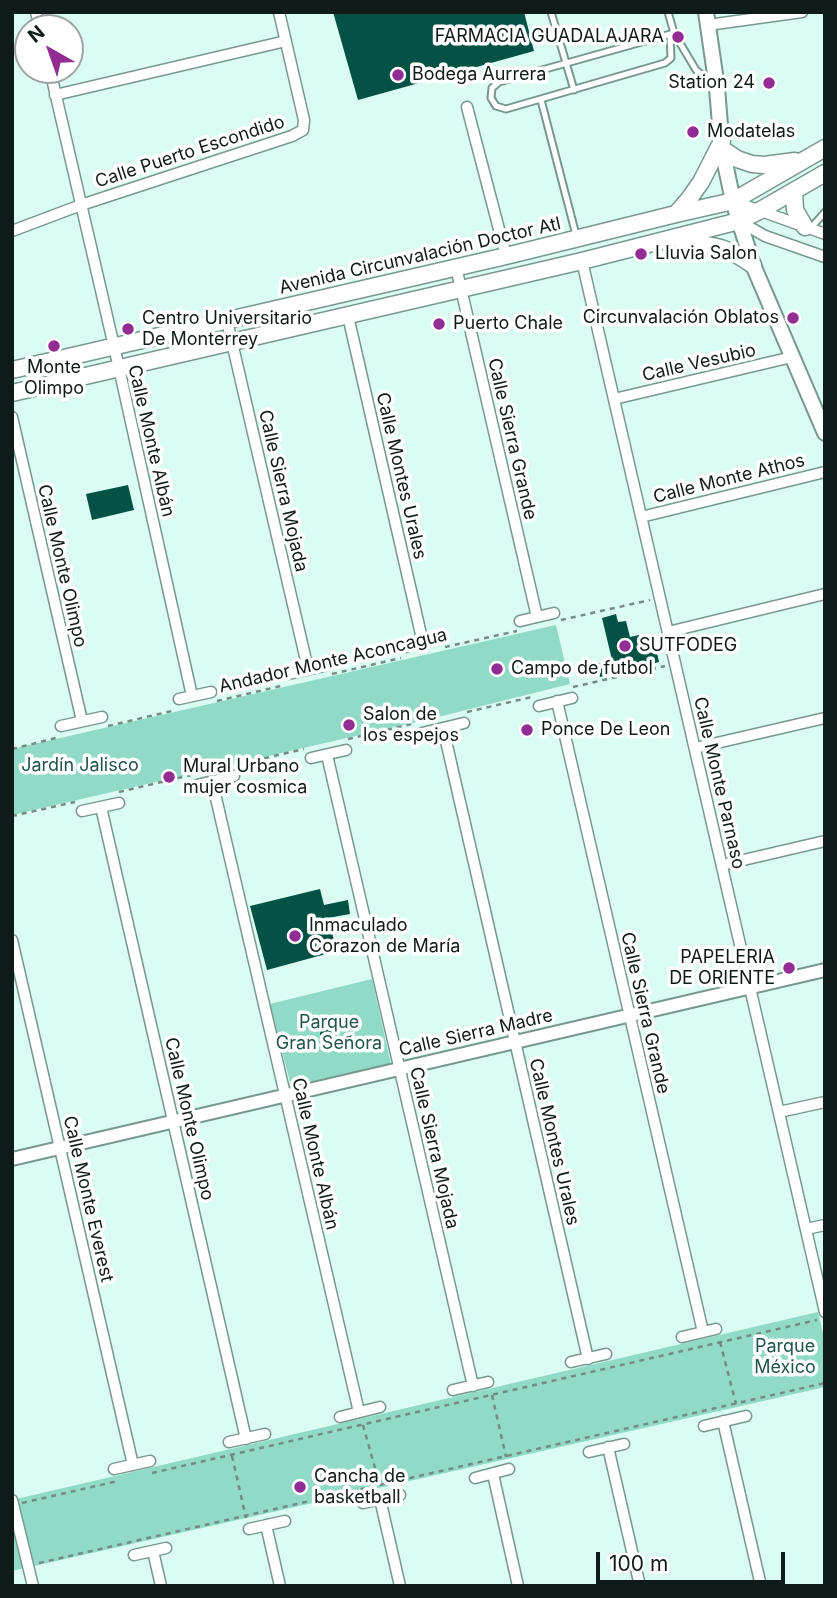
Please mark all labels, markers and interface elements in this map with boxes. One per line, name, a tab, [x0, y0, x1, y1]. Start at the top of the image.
north arrow	[14, 14, 84, 84]
text: N	[24, 21, 49, 48]
place label: FARMACIA GUADALAJARA	[435, 26, 664, 48]
marker: FARMACIA GUADALAJARA	[670, 29, 686, 45]
place label: Bodega Aurrera	[412, 64, 546, 86]
marker: Bodega Aurrera	[390, 67, 406, 83]
place label: Station 24	[668, 72, 755, 94]
marker: Station 24	[761, 75, 777, 91]
street label: Calle Puerto Escondido	[92, 111, 288, 193]
place label: Modatelas	[707, 121, 795, 143]
marker: Modatelas	[685, 124, 701, 140]
street label: Avenida Circunvalación Doctor Atl	[277, 213, 563, 299]
place label: Lluvia Salon	[655, 243, 757, 265]
marker: Lluvia Salon	[633, 246, 649, 262]
place label: Circunvalación Oblatos	[583, 307, 779, 329]
place label: Centro Universitario De Monterrey	[142, 308, 312, 350]
marker: Circunvalación Oblatos	[785, 310, 801, 326]
place label: Puerto Chale	[453, 313, 563, 335]
marker: Puerto Chale	[431, 316, 447, 332]
marker: Centro Universitario De Monterrey	[120, 321, 136, 337]
marker: Monte Olimpo	[46, 338, 62, 354]
street label: Calle Vesubio	[640, 339, 758, 387]
street label: Calle Sierra Grande	[483, 356, 541, 522]
place label: Monte Olimpo	[24, 357, 84, 400]
street label: Calle Monte Albán	[123, 363, 179, 519]
street label: Calle Montes Urales	[371, 390, 431, 562]
street label: Calle Sierra Mojada	[254, 408, 312, 574]
street label: Calle Monte Athos	[651, 450, 807, 508]
street label: Calle Monte Olimpo	[33, 482, 91, 650]
street label: Andador Monte Aconcagua	[217, 624, 449, 698]
place label: SUTFODEG	[639, 635, 737, 657]
marker: SUTFODEG	[617, 638, 633, 654]
place label: Campo de futbol	[511, 658, 653, 680]
marker: Campo de futbol	[489, 661, 505, 677]
street label: Calle Monte Parnaso	[689, 695, 749, 871]
place label: Salon de los espejos	[363, 704, 459, 746]
marker: Salon de los espejos	[341, 717, 357, 733]
place label: Ponce De Leon	[541, 719, 670, 741]
marker: Ponce De Leon	[519, 722, 535, 738]
park label: Jardín Jalisco	[21, 755, 139, 777]
place label: Mural Urbano mujer cosmica	[183, 756, 307, 798]
marker: Mural Urbano mujer cosmica	[161, 769, 177, 785]
place label: Inmaculado Corazon de María	[309, 915, 460, 958]
marker: Inmaculado Corazon de María	[287, 928, 303, 944]
street label: Calle Sierra Grande	[616, 930, 674, 1096]
place label: PAPELERIA DE ORIENTE	[669, 947, 775, 990]
marker: PAPELERIA DE ORIENTE	[781, 960, 797, 976]
street label: Calle Sierra Madre	[397, 1005, 555, 1061]
park label: Parque Gran Señora	[276, 1012, 382, 1054]
street label: Calle Monte Olimpo	[160, 1035, 218, 1203]
street label: Calle Montes Urales	[524, 1056, 584, 1228]
street label: Calle Sierra Mojada	[405, 1065, 463, 1231]
street label: Calle Monte Albán	[287, 1076, 343, 1232]
street label: Calle Monte Everest	[58, 1114, 118, 1284]
park label: Parque México	[754, 1336, 816, 1378]
place label: Cancha de basketball	[314, 1466, 406, 1508]
marker: Cancha de basketball	[292, 1479, 308, 1495]
scale bar	[599, 1538, 788, 1582]
text: 100 m	[609, 1551, 668, 1576]

